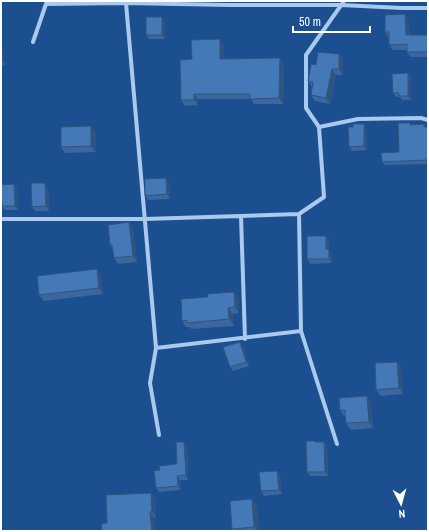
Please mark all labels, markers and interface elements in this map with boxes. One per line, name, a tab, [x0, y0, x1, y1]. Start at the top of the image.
scale bar	[293, 8, 370, 34]
text: 50 m	[299, 14, 321, 30]
north arrow	[381, 484, 421, 524]
text: N	[398, 507, 406, 521]

